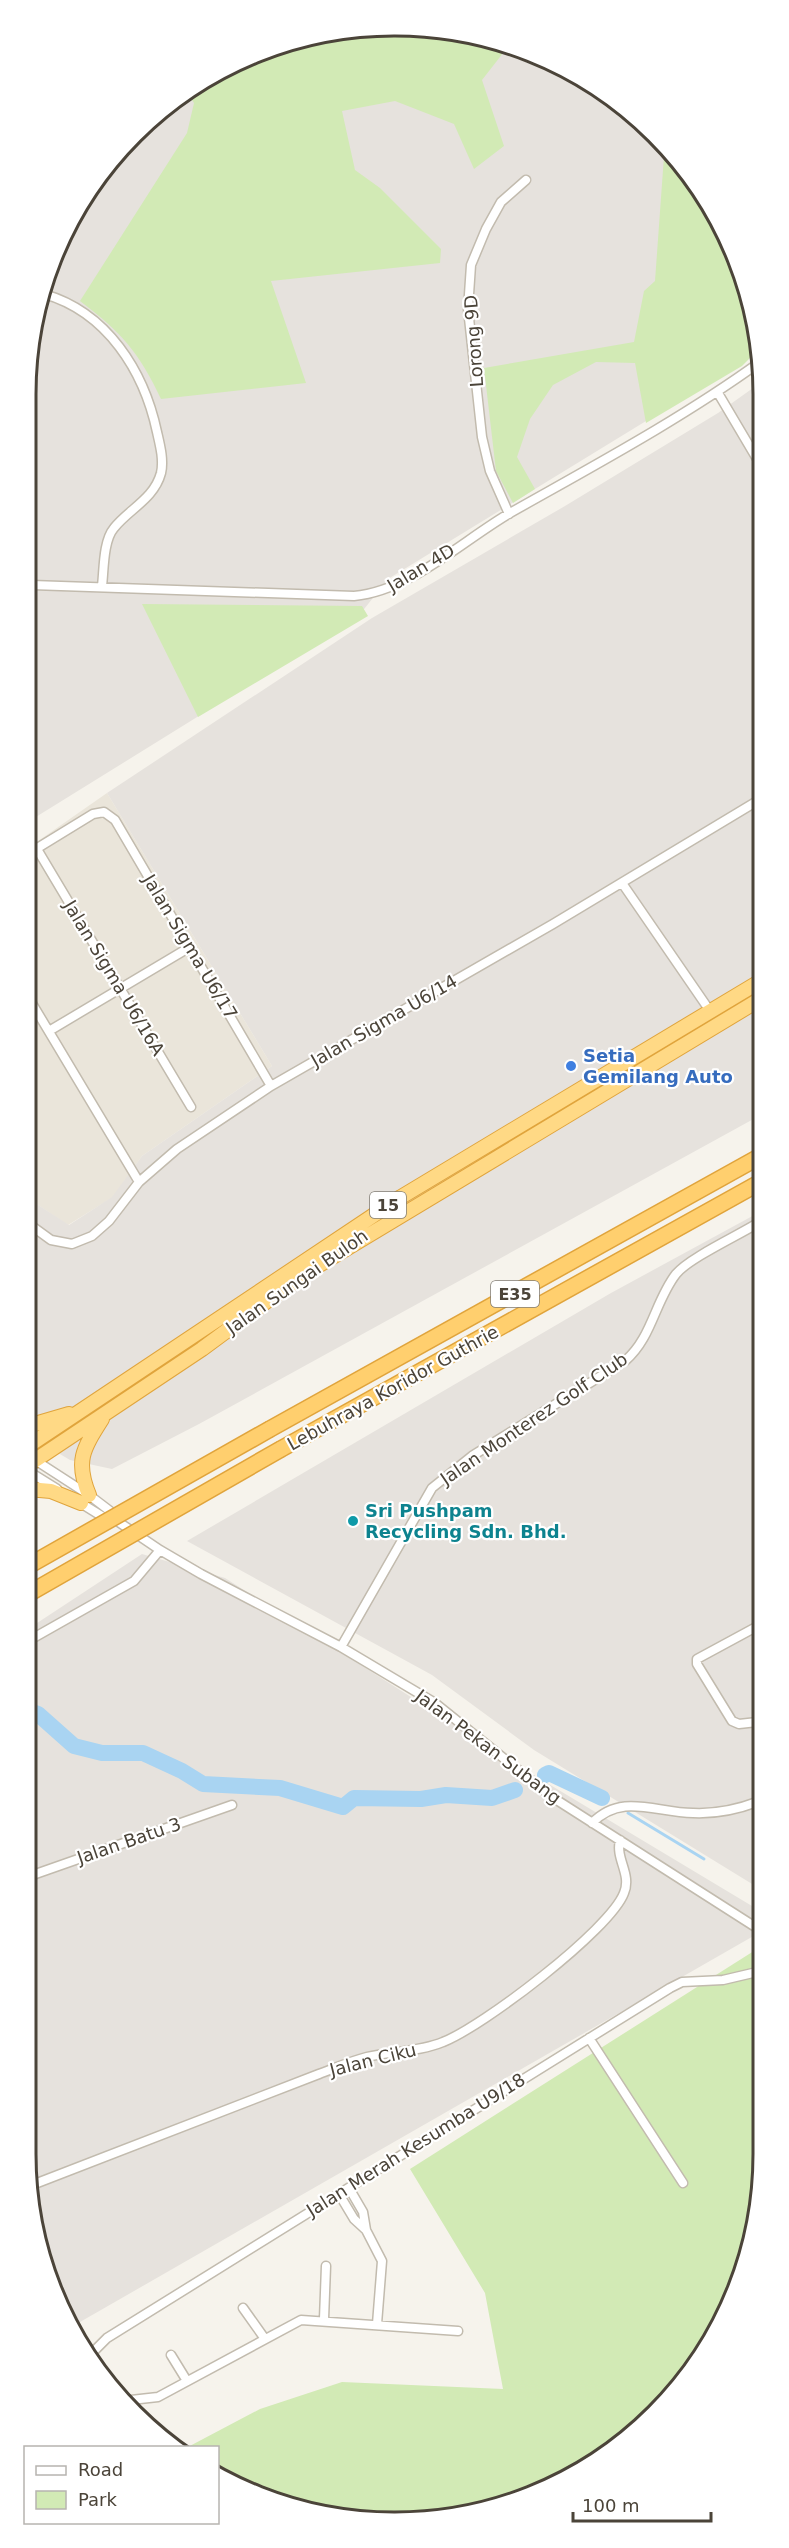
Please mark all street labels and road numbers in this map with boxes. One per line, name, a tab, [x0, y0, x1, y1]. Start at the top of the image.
street label: Lorong 9D	[460, 294, 487, 388]
street label: Jalan 4D	[382, 539, 458, 596]
street label: Jalan Sigma U6/17	[138, 870, 242, 1023]
street label: Jalan Sigma U6/16A	[59, 895, 170, 1060]
street label: Jalan Sigma U6/14	[306, 970, 461, 1071]
road number: 15	[370, 1192, 406, 1218]
street label: Jalan Sungai Buloh	[221, 1225, 372, 1339]
road number: E35	[491, 1281, 539, 1307]
street label: Lebuhraya Koridor Guthrie	[284, 1321, 502, 1454]
street label: Jalan Monterez Golf Club	[435, 1348, 631, 1490]
street label: Jalan Pekan Subang	[410, 1684, 565, 1808]
street label: Jalan Batu 3	[73, 1813, 184, 1868]
street label: Jalan Ciku	[327, 2039, 418, 2081]
street label: Jalan Merah Kesumba U9/18	[302, 2068, 529, 2221]

